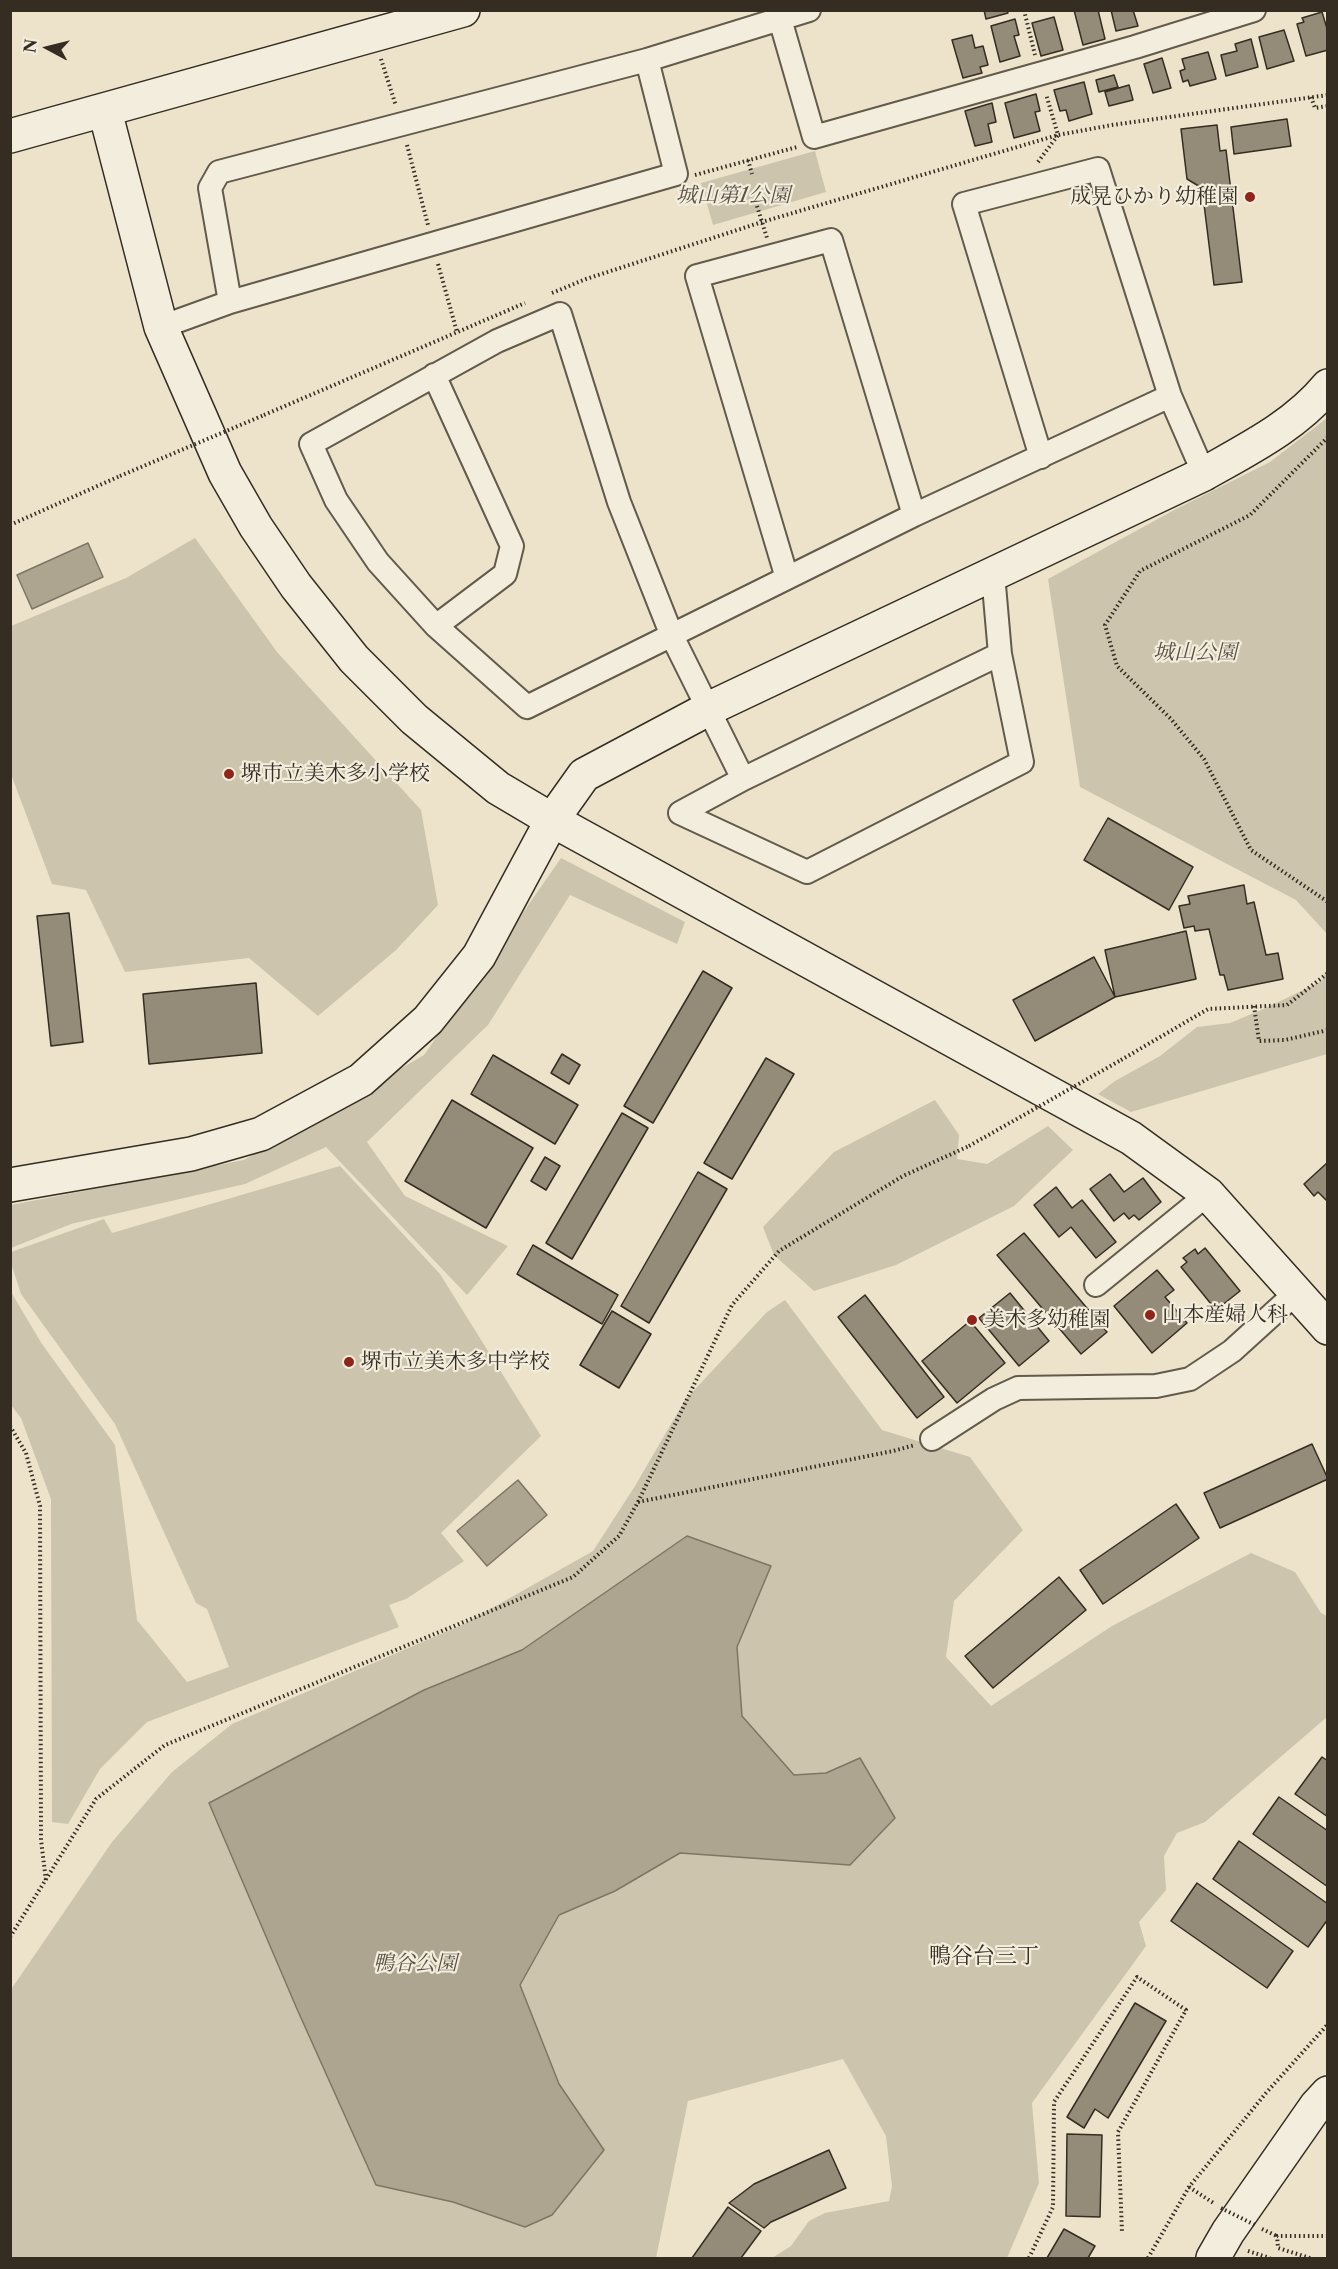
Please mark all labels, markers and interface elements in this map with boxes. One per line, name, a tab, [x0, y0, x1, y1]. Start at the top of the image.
north arrow	[18, 18, 78, 78]
text: N	[19, 38, 41, 54]
park label: 城山第1公園	[676, 183, 790, 209]
place label: 成晃ひかり幼稚園	[1070, 184, 1238, 210]
marker: 成晃ひかり幼稚園	[1243, 190, 1257, 204]
park label: 城山公園	[1153, 640, 1237, 666]
place label: 堺市立美木多小学校	[241, 761, 430, 787]
marker: 堺市立美木多小学校	[222, 767, 236, 781]
place label: 山本産婦人科	[1162, 1302, 1288, 1328]
place label: 美木多幼稚園	[984, 1307, 1110, 1333]
marker: 山本産婦人科	[1143, 1308, 1157, 1322]
marker: 美木多幼稚園	[965, 1313, 979, 1327]
place label: 堺市立美木多中学校	[361, 1349, 550, 1375]
marker: 堺市立美木多中学校	[342, 1355, 356, 1369]
district label: 鴨谷台三丁	[929, 1944, 1039, 1970]
park label: 鴨谷公園	[373, 1951, 457, 1977]

